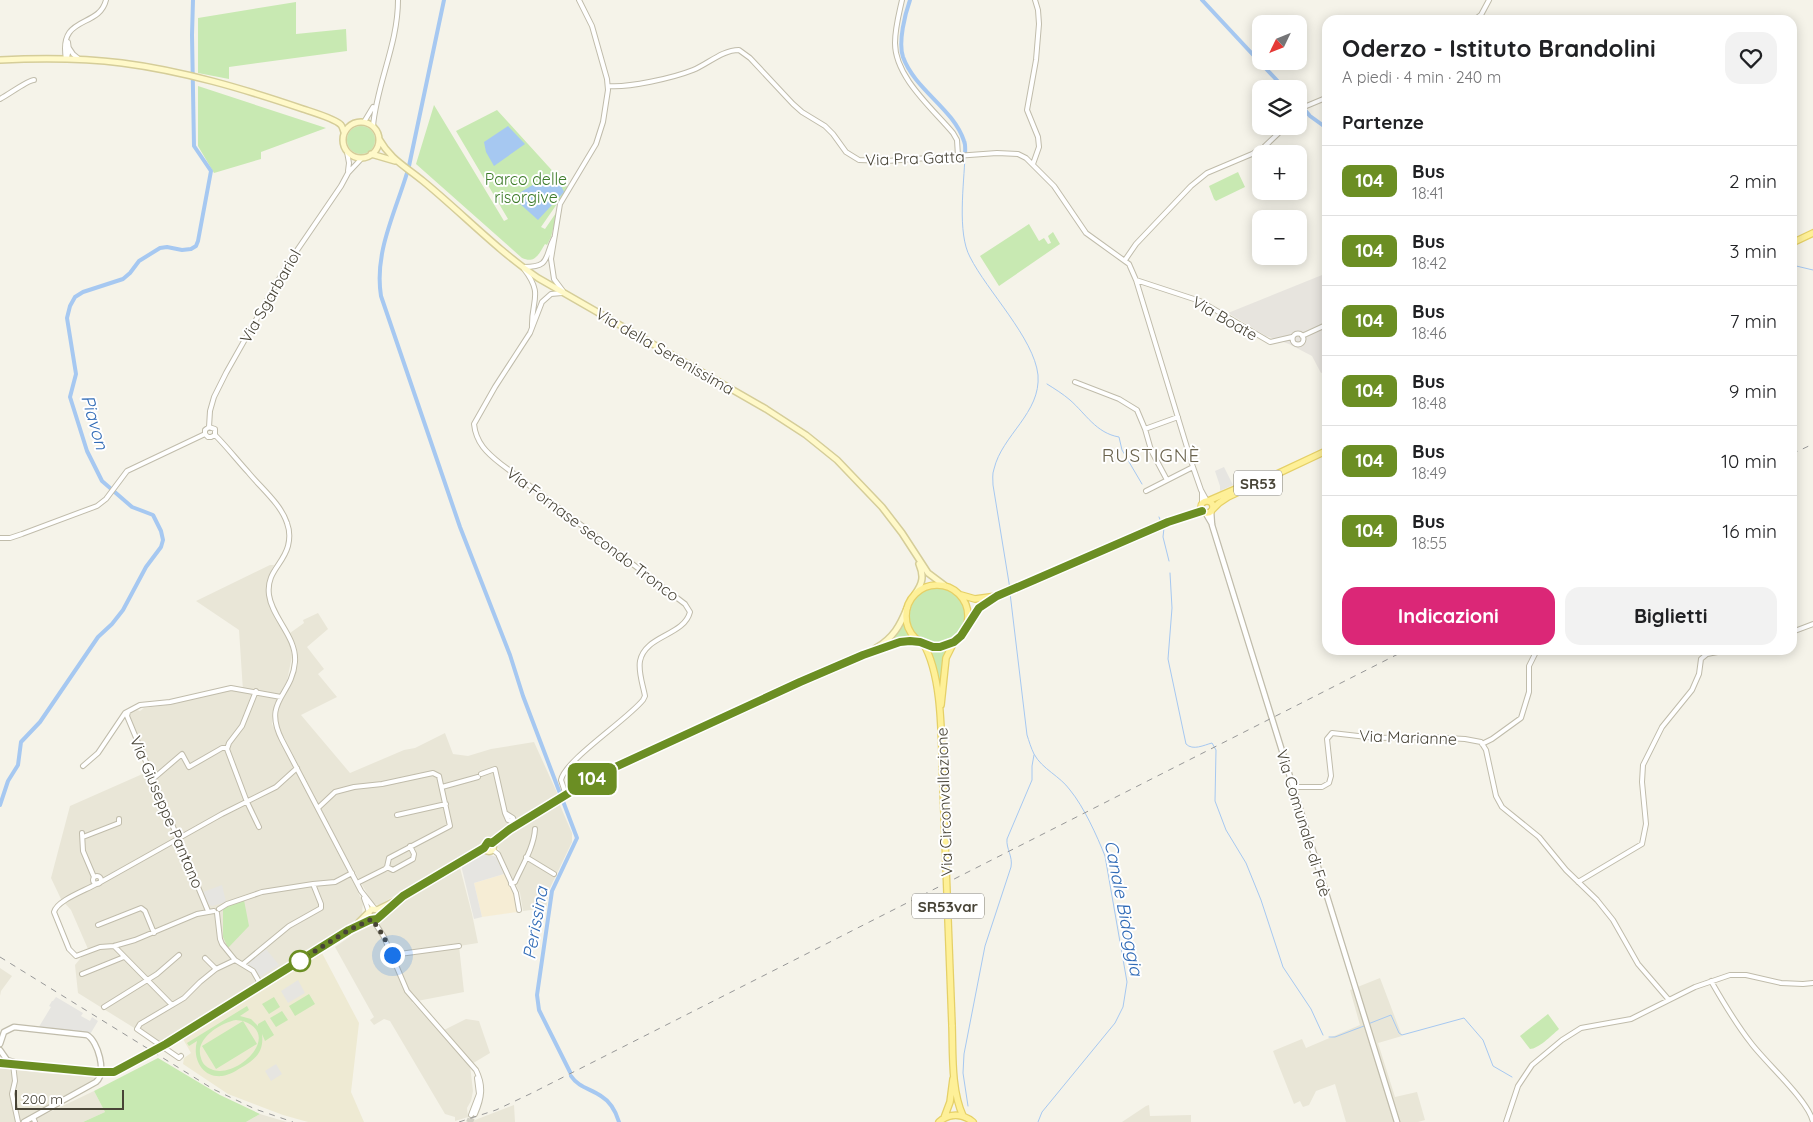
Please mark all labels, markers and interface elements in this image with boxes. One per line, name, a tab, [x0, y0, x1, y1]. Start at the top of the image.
north arrow	[1252, 15, 1308, 70]
map controls	[1252, 15, 1307, 265]
button: heart	[1725, 32, 1777, 84]
text: Oderzo - Istituto Brandolini	[1342, 33, 1656, 63]
text: A piedi · 4 min · 240 m	[1342, 67, 1501, 87]
button: layers	[1252, 80, 1307, 135]
text: Partenze	[1342, 110, 1424, 134]
button: +	[1252, 145, 1307, 200]
street label: Via Pra Gatta	[865, 146, 965, 170]
text: Bus	[1412, 159, 1445, 183]
park label: Parco delle risorgive	[485, 169, 567, 207]
text: 104	[1355, 169, 1384, 192]
text: 2 min	[1729, 169, 1777, 193]
text: 18:41	[1412, 183, 1444, 203]
button: −	[1252, 210, 1307, 265]
text: Bus	[1412, 229, 1445, 253]
text: 104	[1355, 239, 1384, 262]
text: 3 min	[1729, 239, 1777, 263]
street label: Via Sgarbariol	[235, 245, 305, 347]
text: 18:42	[1412, 253, 1447, 273]
street label: Via Boate	[1189, 291, 1261, 345]
text: Bus	[1412, 299, 1445, 323]
street label: Via della Serenissima	[592, 303, 738, 399]
text: 104	[1355, 309, 1384, 332]
text: 7 min	[1730, 309, 1777, 333]
text: 18:46	[1412, 323, 1447, 343]
text: Bus	[1412, 369, 1445, 393]
text: 104	[1355, 379, 1384, 402]
text: 9 min	[1729, 379, 1777, 403]
water label: Piavon	[76, 392, 114, 453]
text: 18:48	[1412, 393, 1447, 413]
text: Bus	[1412, 439, 1445, 463]
district label: RUSTIGNÈ	[1102, 443, 1200, 467]
text: 104	[1355, 449, 1384, 472]
text: 10 min	[1721, 449, 1777, 473]
street label: Via Fornase secondo Tronco	[503, 462, 683, 606]
text: 18:49	[1412, 463, 1447, 483]
road number: SR53	[1234, 470, 1282, 496]
text: Bus	[1412, 509, 1445, 533]
text: 104	[1355, 519, 1384, 542]
text: 16 min	[1722, 519, 1777, 543]
text: 18:55	[1412, 533, 1447, 553]
button: Indicazioni	[1342, 587, 1555, 645]
button: Biglietti	[1565, 587, 1777, 645]
street label: Via Marianne	[1359, 725, 1457, 749]
street label: Via Circonvallazione	[931, 727, 957, 877]
street label: Via Giuseppe Pantano	[126, 733, 208, 891]
street label: Via Comunale di Faè	[1272, 747, 1336, 899]
line badge: 104	[563, 763, 621, 795]
text: 104	[578, 767, 606, 790]
water label: Canale Bidoggia	[1100, 838, 1149, 979]
water label: Perissina	[517, 884, 553, 961]
road number: SR53var	[912, 894, 984, 918]
your location	[380, 943, 405, 968]
unlabelled marker	[289, 950, 311, 972]
scale bar	[15, 1087, 124, 1110]
text: 200 m	[22, 1090, 63, 1108]

